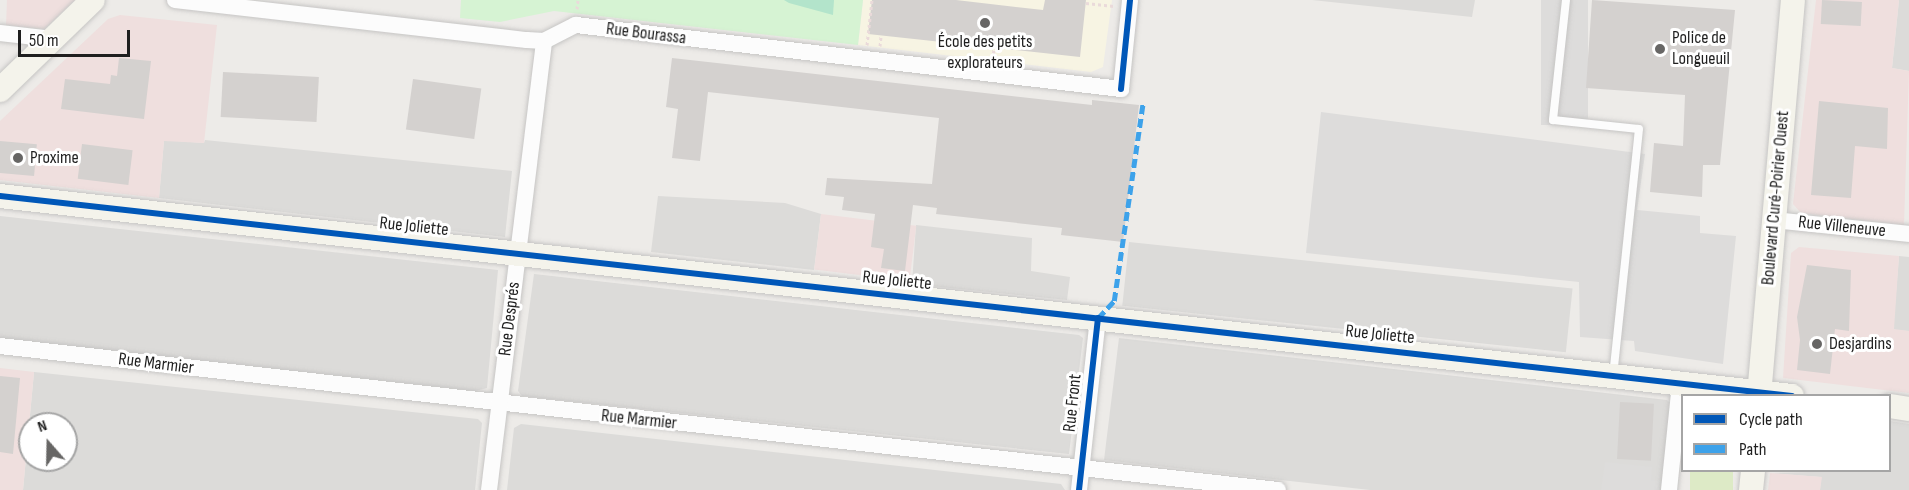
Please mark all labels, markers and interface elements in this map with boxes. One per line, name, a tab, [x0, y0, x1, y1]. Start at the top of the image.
marker: École des petits explorateurs	[978, 16, 992, 30]
scale bar	[21, 18, 134, 56]
street label: Rue Bourassa	[605, 18, 687, 50]
place label: Police de Longueuil	[1672, 28, 1730, 70]
text: 50 m	[29, 30, 59, 51]
place label: École des petits explorateurs	[938, 32, 1032, 74]
marker: Police de Longueuil	[1653, 42, 1667, 56]
street label: Boulevard Curé-Poirier Ouest	[1758, 110, 1794, 286]
place label: Proxime	[30, 147, 79, 169]
marker: Proxime	[11, 151, 25, 165]
street label: Rue Villeneuve	[1797, 212, 1887, 242]
street label: Rue Joliette	[378, 213, 450, 241]
street label: Rue Joliette	[861, 267, 933, 295]
street label: Rue Després	[495, 281, 525, 357]
street label: Rue Joliette	[1344, 321, 1416, 349]
place label: Desjardins	[1829, 333, 1892, 355]
marker: Desjardins	[1810, 337, 1824, 351]
street label: Rue Marmier	[117, 349, 195, 379]
street label: Rue Front	[1059, 373, 1087, 433]
legend	[1681, 394, 1891, 472]
street label: Rue Marmier	[600, 405, 678, 435]
text: Cycle path	[1739, 409, 1803, 430]
north arrow	[18, 412, 78, 472]
text: N	[35, 416, 50, 437]
text: Path	[1739, 439, 1767, 460]

